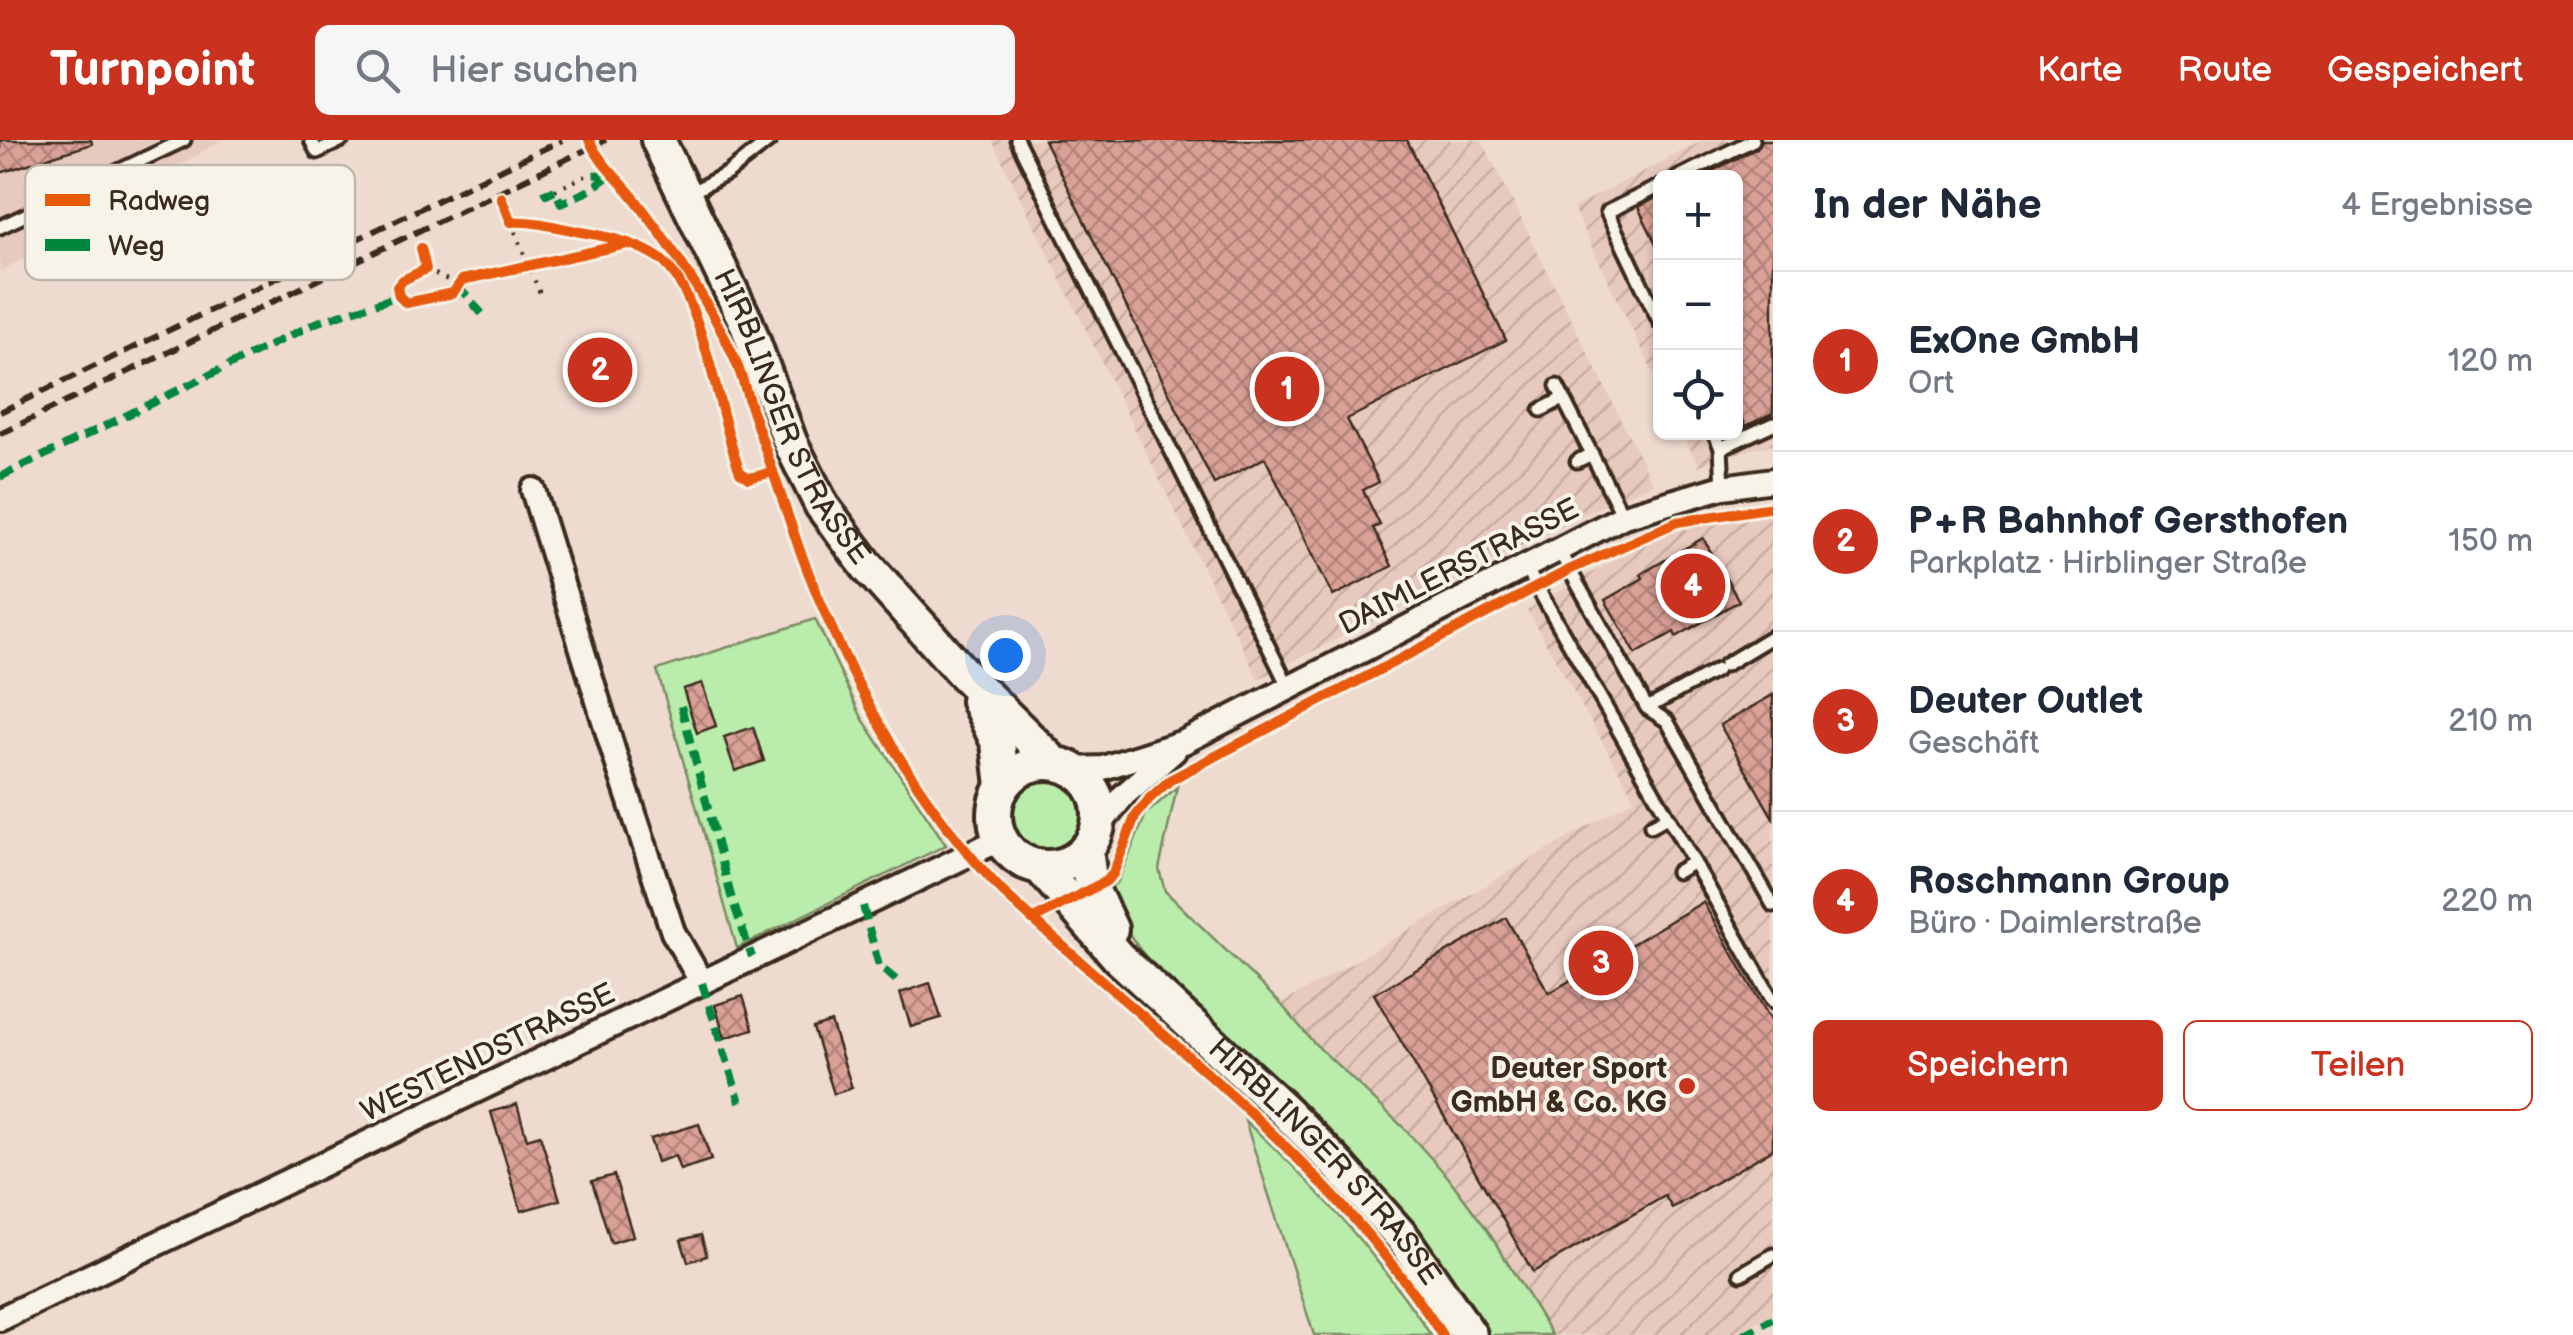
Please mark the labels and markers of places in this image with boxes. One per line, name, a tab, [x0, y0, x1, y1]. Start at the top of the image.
pin: 2	[568, 332, 632, 408]
pin: 1	[1254, 352, 1320, 426]
pin: 4	[1660, 548, 1726, 624]
pin: 3	[1568, 926, 1634, 1000]
place label: Deuter Sport GmbH & Co. KG	[1451, 1051, 1667, 1121]
marker: Deuter Sport GmbH & Co. KG	[1676, 1075, 1698, 1097]

